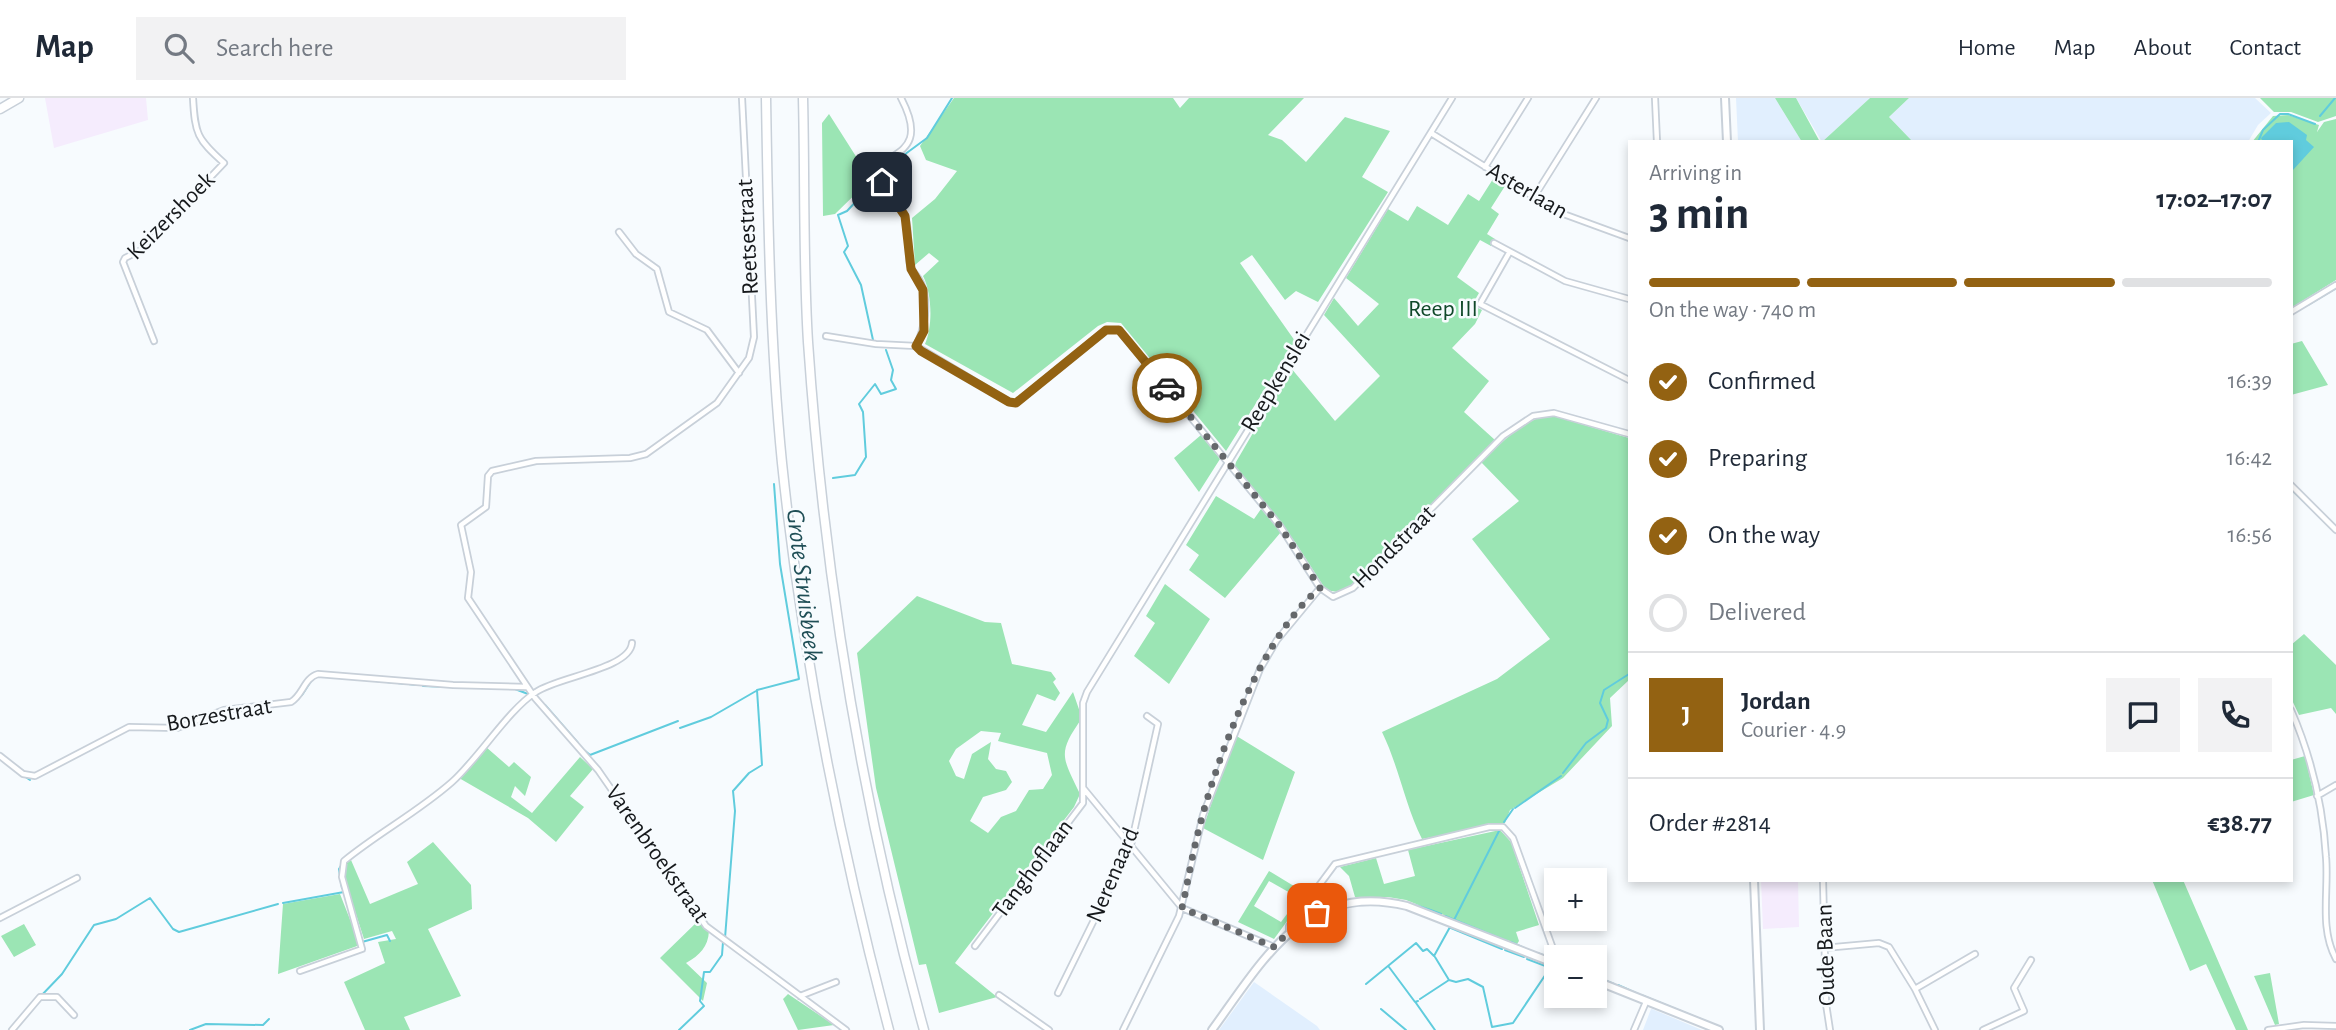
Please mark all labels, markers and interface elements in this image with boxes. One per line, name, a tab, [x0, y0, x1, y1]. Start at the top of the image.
search box	[136, 17, 626, 80]
icon: search	[160, 29, 198, 67]
text: Map	[35, 31, 94, 64]
text: Search here	[216, 35, 334, 61]
text: Home	[1958, 36, 2016, 60]
text: Map	[2054, 36, 2096, 60]
text: About	[2134, 36, 2191, 60]
text: Contact	[2229, 36, 2301, 60]
pin	[852, 152, 912, 212]
street label: Asterlaan	[1482, 158, 1572, 224]
text: Arriving in	[1649, 162, 1742, 185]
icon: home	[863, 163, 901, 201]
street label: Keizershoek	[123, 168, 219, 264]
street label: Reetsestraat	[733, 178, 763, 296]
text: 17:02–17:07	[2156, 186, 2272, 212]
text: 3 min	[1649, 191, 1749, 237]
park label: Reep III	[1408, 297, 1478, 321]
text: On the way · 740 m	[1649, 299, 1816, 322]
street label: Reepkenslei	[1237, 328, 1315, 436]
courier	[1132, 353, 1202, 423]
icon: check	[1649, 363, 1687, 401]
text: Confirmed	[1708, 368, 1816, 394]
icon: car	[1148, 369, 1186, 407]
text: 16:39	[2228, 370, 2272, 393]
icon: check	[1649, 440, 1687, 478]
text: Preparing	[1708, 445, 1807, 471]
text: 16:42	[2226, 447, 2272, 470]
street label: Hondstraat	[1348, 501, 1440, 593]
water label: Grote Struisbeek	[782, 507, 826, 663]
icon: check	[1649, 517, 1687, 555]
text: On the way	[1708, 522, 1820, 548]
text: 16:56	[2228, 524, 2272, 547]
text: Delivered	[1708, 599, 1806, 625]
button: chat	[2106, 678, 2180, 752]
button: phone	[2198, 678, 2272, 752]
text: Jordan	[1741, 688, 1811, 714]
street label: Borzestraat	[164, 694, 274, 736]
text: J	[1682, 702, 1690, 728]
text: Courier · 4.9	[1741, 719, 1846, 742]
street label: Varenbroekstraat	[601, 781, 713, 927]
text: Order #2814	[1649, 810, 1771, 836]
text: €38.77	[2207, 810, 2272, 836]
street label: Tanghoflaan	[988, 815, 1078, 923]
street label: Nerenaard	[1082, 824, 1144, 926]
map controls	[1544, 868, 1607, 1008]
button: +	[1544, 868, 1607, 931]
pin	[1287, 883, 1347, 943]
icon: bag	[1298, 894, 1336, 932]
street label: Oude Baan	[1812, 904, 1840, 1006]
button: −	[1544, 945, 1607, 1008]

